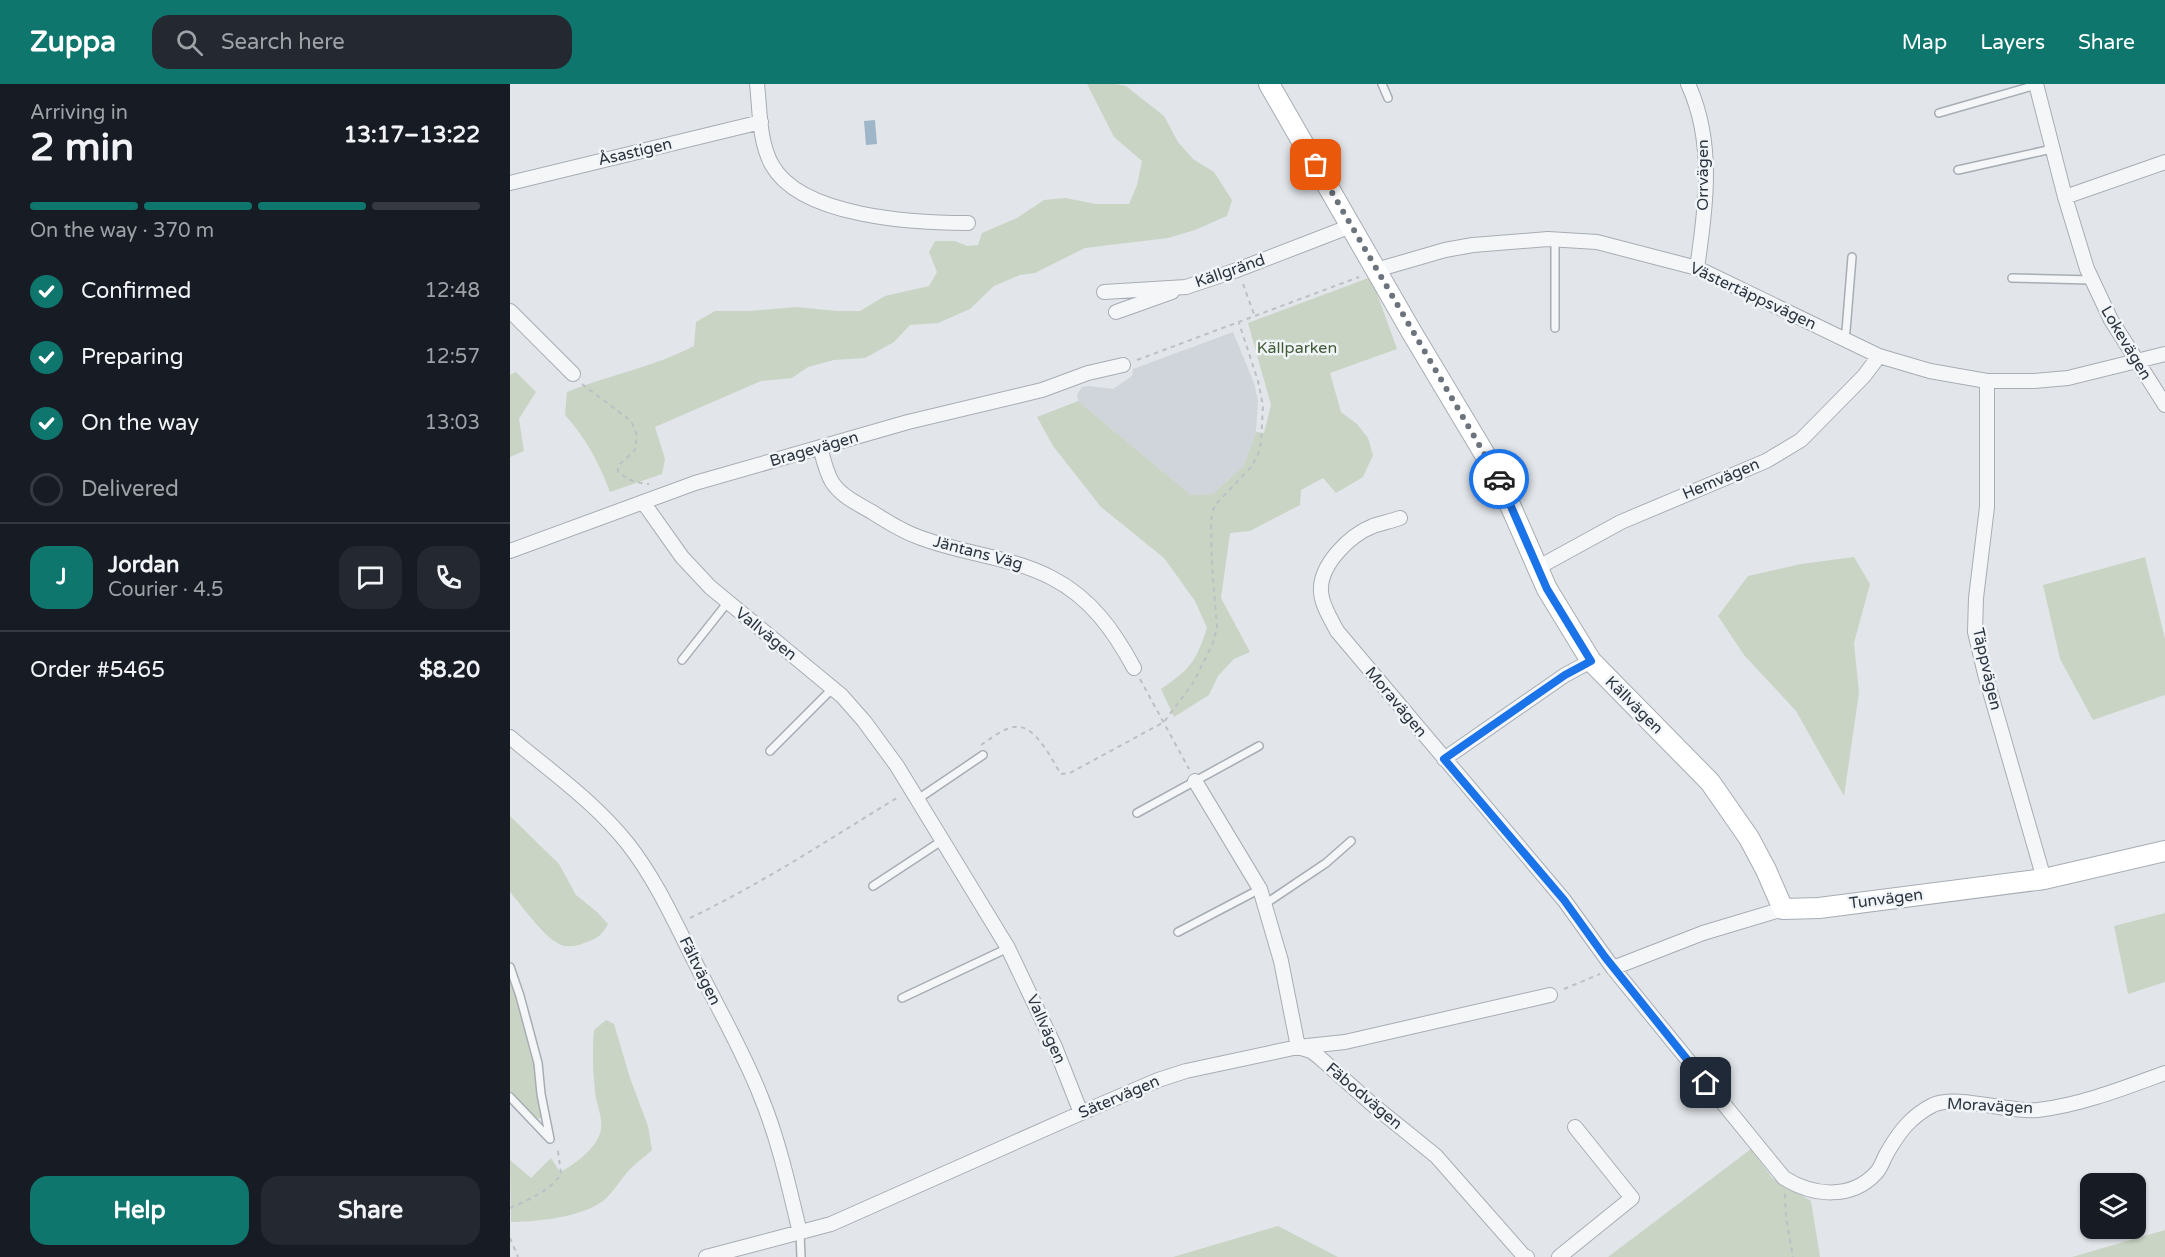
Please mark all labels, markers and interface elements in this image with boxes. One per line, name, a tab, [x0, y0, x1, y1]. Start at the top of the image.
search box	[152, 15, 572, 69]
text: Zuppa	[30, 25, 116, 59]
icon: search	[173, 26, 206, 59]
text: Search here	[221, 29, 345, 55]
text: Map	[1902, 30, 1947, 55]
text: Layers	[1980, 30, 2045, 55]
text: Share	[2078, 30, 2135, 55]
text: Arriving in	[30, 101, 128, 125]
text: 13:17–13:22	[343, 122, 480, 148]
text: 2 min	[30, 124, 134, 171]
street label: Åsastigen	[596, 134, 674, 170]
pin	[1290, 139, 1341, 190]
street label: Orrvägen	[1693, 139, 1713, 211]
icon: bag	[1299, 148, 1332, 181]
text: On the way · 370 m	[30, 219, 214, 243]
street label: Källgränd	[1192, 250, 1268, 292]
street label: Västertäppsvägen	[1687, 258, 1819, 334]
icon: check	[30, 275, 63, 308]
text: Confirmed	[81, 278, 191, 304]
text: 12:48	[425, 279, 480, 303]
street label: Lokevägen	[2096, 302, 2156, 384]
park label: Källparken	[1257, 338, 1337, 358]
icon: check	[30, 341, 63, 374]
text: Preparing	[81, 344, 184, 370]
text: 12:57	[425, 345, 480, 369]
icon: check	[30, 407, 63, 440]
text: On the way	[81, 410, 199, 436]
text: 13:03	[425, 411, 480, 435]
street label: Bragevägen	[767, 427, 861, 471]
courier	[1469, 449, 1529, 509]
street label: Hemvägen	[1679, 454, 1763, 504]
icon: car	[1483, 463, 1516, 496]
text: Delivered	[81, 476, 179, 502]
street label: Jäntans Väg	[931, 531, 1025, 575]
button: chat	[339, 546, 402, 609]
button: phone	[417, 546, 480, 609]
text: Jordan	[108, 552, 179, 578]
text: J	[56, 564, 67, 590]
text: Courier · 4.5	[108, 578, 223, 602]
street label: Vallvägen	[731, 603, 801, 665]
street label: Täppvägen	[1968, 626, 2006, 712]
text: Order #5465	[30, 657, 165, 683]
text: $8.20	[419, 657, 480, 683]
street label: Moravägen	[1361, 663, 1431, 741]
street label: Källvägen	[1601, 672, 1667, 738]
street label: Tunvägen	[1848, 885, 1924, 913]
street label: Fältvägen	[675, 933, 725, 1009]
street label: Vallvägen	[1022, 991, 1070, 1067]
pin	[1680, 1057, 1731, 1108]
street label: Fäbodvägen	[1322, 1058, 1406, 1134]
icon: home	[1689, 1066, 1722, 1099]
street label: Sätervägen	[1075, 1071, 1163, 1123]
street label: Moravägen	[1946, 1094, 2034, 1118]
map controls	[2080, 1173, 2146, 1239]
button: layers	[2080, 1173, 2146, 1239]
button: Help	[30, 1176, 249, 1245]
button: Share	[261, 1176, 480, 1245]

